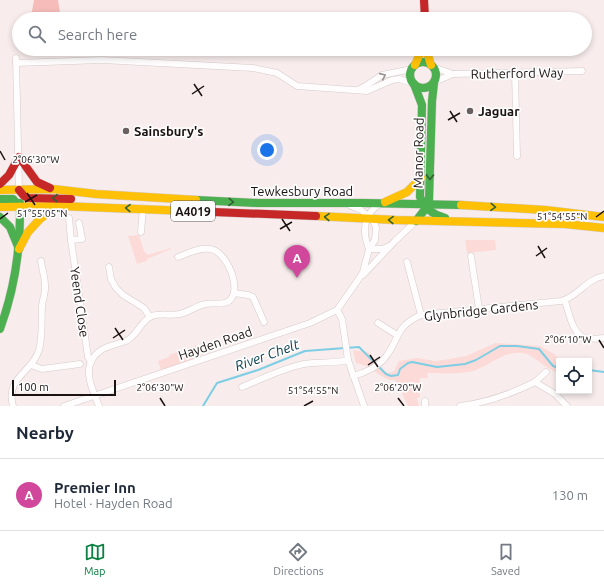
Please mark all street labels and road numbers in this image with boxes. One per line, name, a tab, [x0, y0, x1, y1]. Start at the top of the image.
street label: Rutherford Way	[470, 65, 564, 81]
street label: Manor Road	[410, 117, 426, 189]
street label: Tewkesbury Road	[251, 184, 353, 198]
road number: A4019	[171, 201, 215, 221]
street label: Yeend Close	[68, 266, 92, 338]
street label: Glynbridge Gardens	[423, 297, 539, 323]
street label: Hayden Road	[176, 324, 254, 362]

